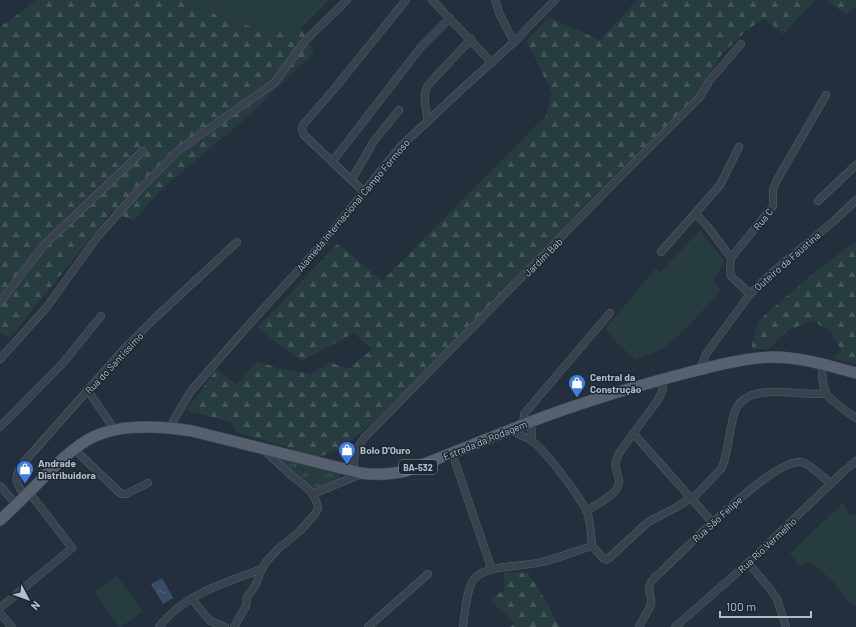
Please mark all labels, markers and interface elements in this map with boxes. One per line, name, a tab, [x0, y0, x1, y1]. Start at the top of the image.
street label: Alameda Internacional Campo Formoso	[294, 136, 412, 274]
street label: Rua C	[751, 206, 775, 232]
street label: Outeiro da Faustina	[751, 229, 823, 293]
street label: Jardim Bab	[521, 235, 565, 279]
street label: Rua do Santissimo	[82, 330, 146, 396]
place label: Central da Construção	[590, 371, 642, 395]
shop icon: Central da Construção	[567, 373, 587, 398]
street label: Estrada da Rodagem	[441, 418, 529, 462]
shop icon: Bolo D'Ouro	[337, 440, 357, 465]
place label: Bolo D'Ouro	[360, 444, 411, 456]
place label: Andrade Distribuidora	[38, 457, 96, 481]
shop icon: Andrade Distribuidora	[15, 459, 35, 484]
road number: BA-532	[399, 460, 437, 474]
street label: Rua São Felipe	[690, 493, 744, 545]
street label: Rua Rio Vermelho	[735, 515, 799, 575]
north arrow	[8, 579, 48, 619]
scale bar	[720, 593, 811, 619]
text: N	[29, 599, 43, 613]
text: 100 m	[726, 599, 756, 613]

